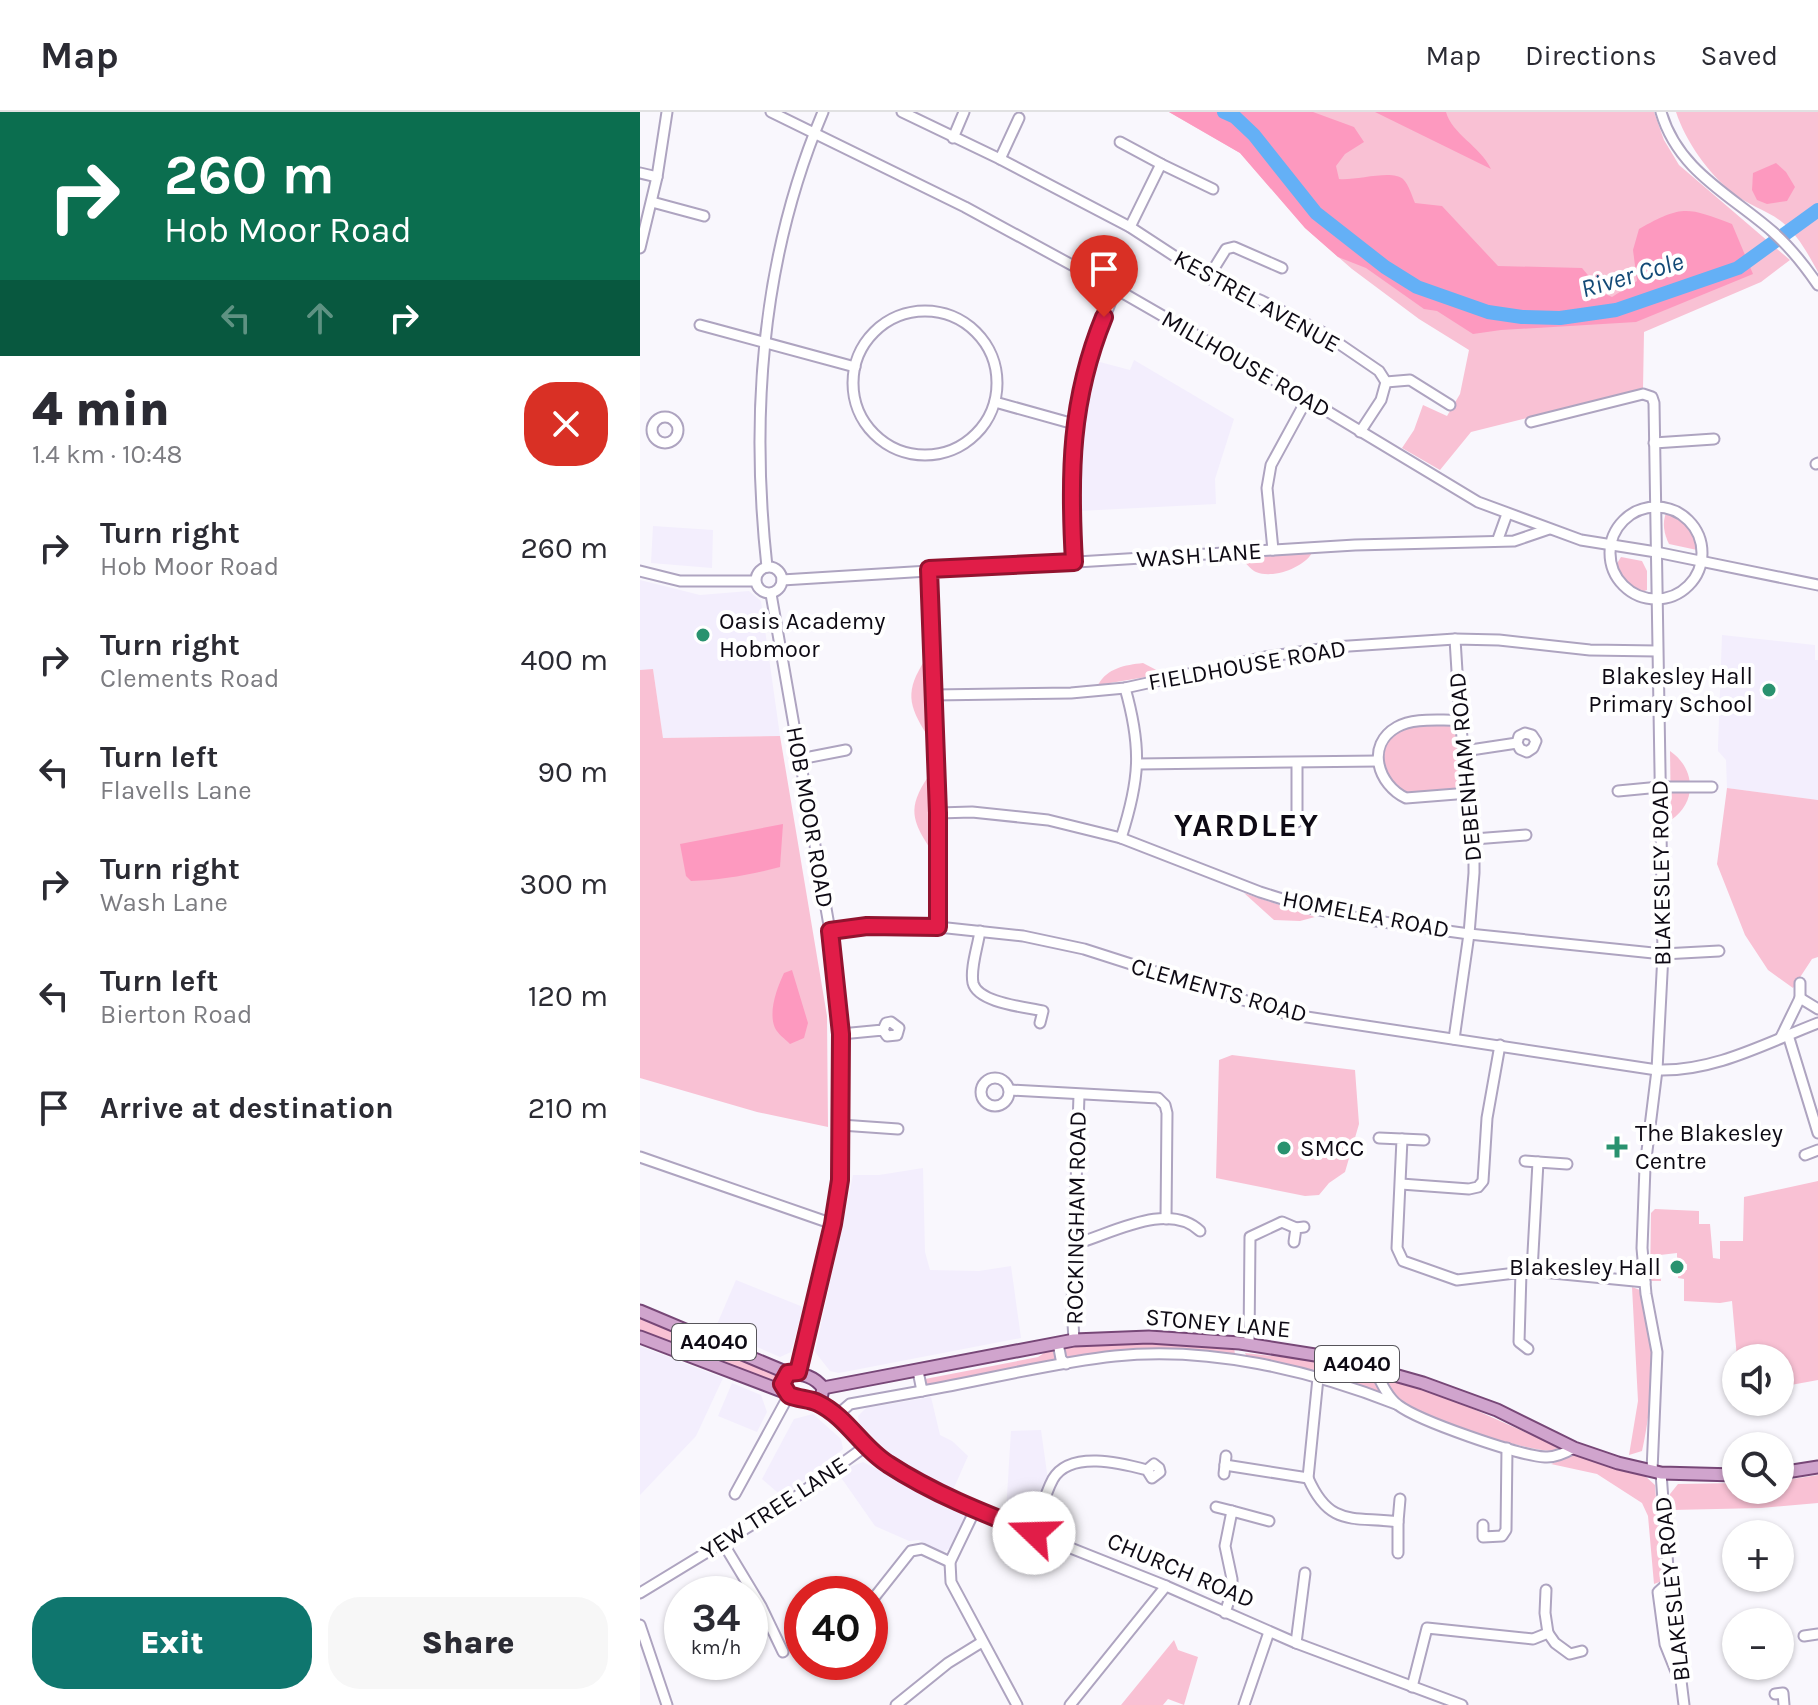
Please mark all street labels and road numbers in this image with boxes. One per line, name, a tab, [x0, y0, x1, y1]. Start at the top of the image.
street label: KESTREL AVENUE	[1169, 244, 1345, 358]
street label: MILLHOUSE ROAD	[1157, 304, 1335, 424]
street label: WASH LANE	[1135, 537, 1263, 573]
street label: FIELDHOUSE ROAD	[1146, 634, 1348, 696]
street label: DEBENHAM ROAD	[1443, 671, 1487, 863]
street label: HOB MOOR ROAD	[780, 724, 840, 910]
street label: BLAKESLEY ROAD	[1645, 780, 1677, 966]
street label: HOMELEA ROAD	[1280, 884, 1452, 944]
street label: CLEMENTS ROAD	[1128, 952, 1310, 1028]
street label: ROCKINGHAM ROAD	[1060, 1111, 1092, 1325]
street label: STONEY LANE	[1144, 1303, 1292, 1343]
road number: A4040	[672, 1324, 756, 1360]
road number: A4040	[1315, 1346, 1399, 1382]
street label: YEW TREE LANE	[696, 1450, 852, 1566]
street label: BLAKESLEY ROAD	[1648, 1495, 1696, 1683]
street label: CHURCH ROAD	[1103, 1526, 1259, 1614]

